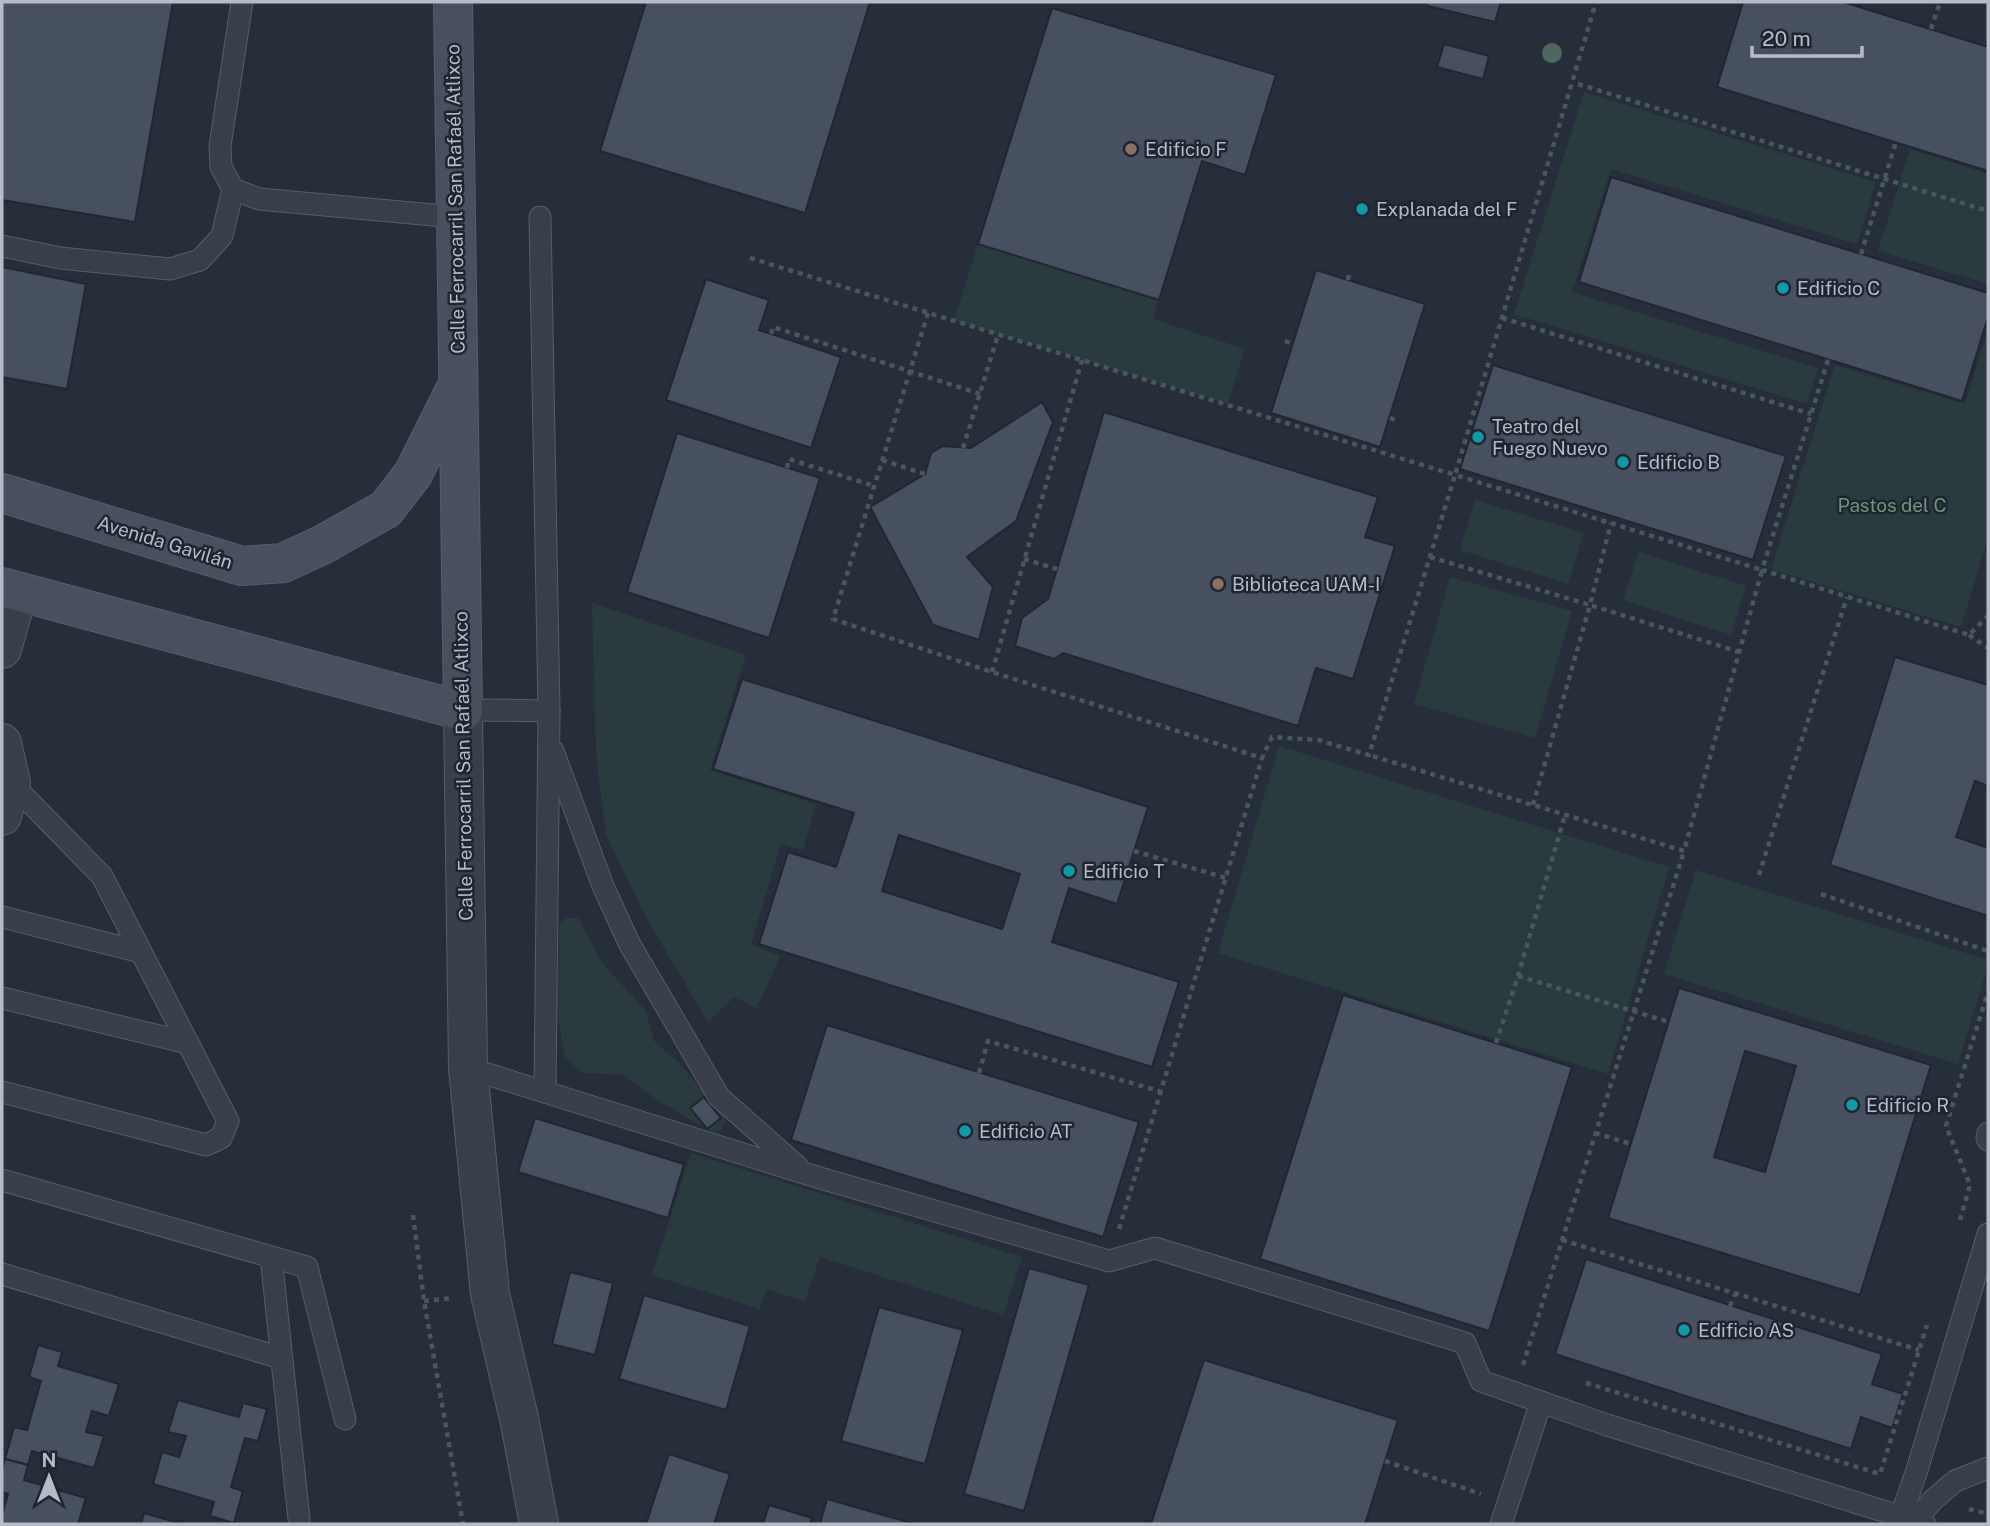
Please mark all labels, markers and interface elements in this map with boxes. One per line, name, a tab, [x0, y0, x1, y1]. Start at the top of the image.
scale bar	[1752, 14, 1862, 58]
text: 20 m	[1762, 26, 1811, 51]
street label: Calle Ferrocarril San Rafaél Atlixco	[441, 44, 469, 354]
place label: Edificio F	[1145, 138, 1226, 160]
marker: Edificio F	[1123, 141, 1139, 157]
place label: Explanada del F	[1376, 198, 1517, 220]
marker: Explanada del F	[1354, 201, 1370, 217]
place label: Edificio C	[1797, 277, 1880, 299]
marker: Edificio C	[1775, 280, 1791, 296]
place label: Teatro del Fuego Nuevo	[1492, 415, 1608, 459]
marker: Teatro del Fuego Nuevo	[1470, 429, 1486, 445]
place label: Edificio B	[1637, 451, 1720, 473]
marker: Edificio B	[1615, 454, 1631, 470]
park label: Pastos del C	[1837, 494, 1947, 516]
street label: Avenida Gavilán	[95, 511, 235, 573]
place label: Biblioteca UAM-I	[1232, 573, 1380, 595]
marker: Biblioteca UAM-I	[1210, 576, 1226, 592]
street label: Calle Ferrocarril San Rafaél Atlixco	[449, 611, 477, 921]
place label: Edificio T	[1083, 860, 1164, 882]
marker: Edificio T	[1061, 863, 1077, 879]
place label: Edificio R	[1866, 1094, 1949, 1116]
marker: Edificio R	[1844, 1097, 1860, 1113]
place label: Edificio AT	[979, 1120, 1072, 1142]
marker: Edificio AT	[957, 1123, 973, 1139]
place label: Edificio AS	[1698, 1319, 1794, 1341]
marker: Edificio AS	[1676, 1322, 1692, 1338]
north arrow	[14, 1442, 84, 1512]
text: N	[42, 1449, 56, 1471]

